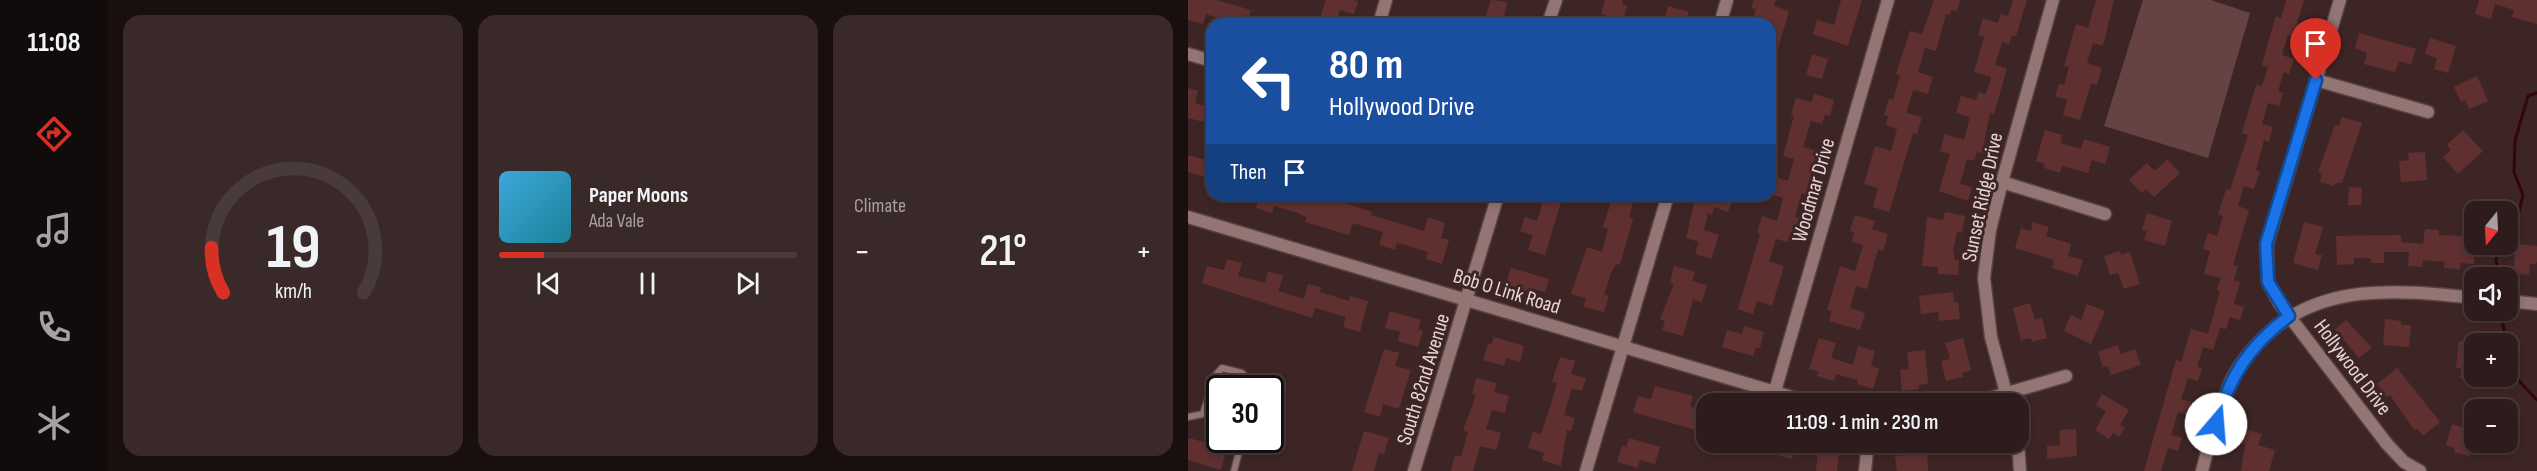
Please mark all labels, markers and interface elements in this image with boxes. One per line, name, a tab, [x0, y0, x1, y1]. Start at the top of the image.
pin	[2290, 18, 2341, 80]
text: 11:08	[28, 27, 80, 59]
icon: arrive	[2299, 27, 2332, 60]
text: 80 m	[1329, 40, 1403, 91]
icon: left	[1230, 42, 1308, 120]
text: Hollywood Drive	[1329, 91, 1475, 123]
icon: directions	[33, 113, 75, 155]
street label: Sunset Ridge Drive	[1957, 130, 2008, 264]
street label: Woodmar Drive	[1787, 135, 1840, 245]
icon: arrive	[1278, 156, 1311, 189]
text: Then	[1230, 159, 1266, 186]
text: Paper Moons	[589, 182, 688, 209]
text: Climate	[854, 194, 906, 218]
north arrow	[2464, 201, 2518, 255]
map controls	[2464, 201, 2518, 453]
icon: music	[33, 209, 75, 251]
text: Ada Vale	[589, 209, 644, 233]
text: 19	[266, 211, 320, 286]
text: 21°	[979, 224, 1027, 279]
text: −	[854, 232, 870, 272]
text: +	[1136, 232, 1152, 272]
street label: Bob O Link Road	[1450, 263, 1564, 320]
icon: previous	[532, 267, 565, 300]
icon: pause	[631, 267, 664, 300]
icon: next	[731, 267, 764, 300]
button: sound	[2464, 267, 2518, 321]
text: km/h	[274, 279, 312, 304]
icon: phone	[33, 306, 75, 348]
street label: South 82nd Avenue	[1392, 311, 1455, 448]
street label: Hollywood Drive	[2309, 315, 2397, 420]
button: +	[2464, 333, 2518, 387]
speed limit sign: 30	[1206, 375, 1284, 453]
position arrow	[2184, 392, 2248, 456]
button: −	[2464, 399, 2518, 453]
icon: climate	[33, 402, 75, 444]
text: 11:09 · 1 min · 230 m	[1786, 409, 1939, 436]

